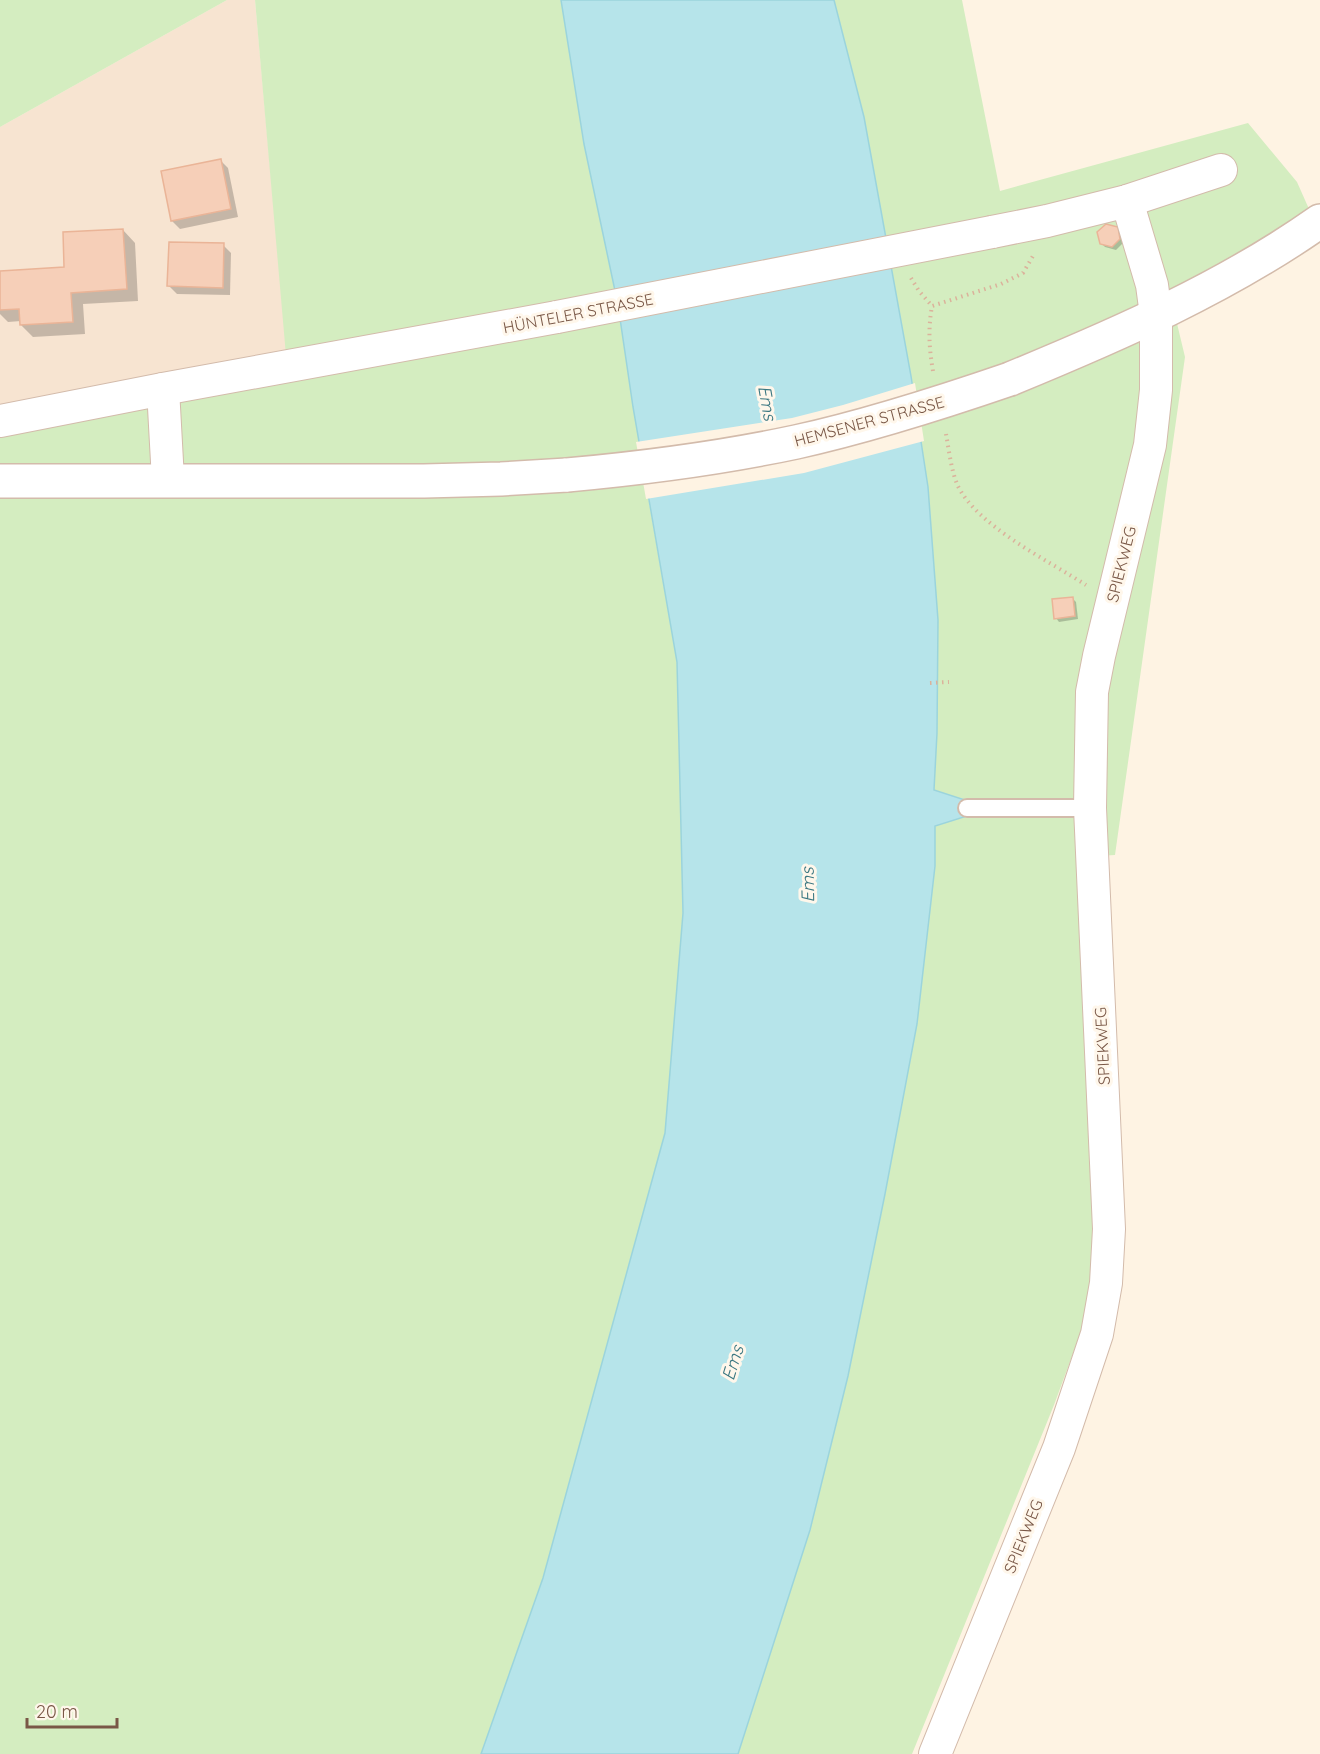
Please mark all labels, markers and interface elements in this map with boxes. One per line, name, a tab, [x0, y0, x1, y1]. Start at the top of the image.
street label: HÜNTELER STRASSE	[501, 289, 655, 337]
water label: Ems	[753, 384, 782, 424]
street label: HEMSENER STRASSE	[792, 391, 946, 451]
street label: SPIEKWEG	[1102, 524, 1140, 604]
water label: Ems	[796, 866, 819, 903]
street label: SPIEKWEG	[1090, 1007, 1114, 1085]
water label: Ems	[716, 1341, 749, 1383]
street label: SPIEKWEG	[999, 1496, 1047, 1576]
scale bar	[27, 1691, 117, 1729]
text: 20 m	[36, 1700, 78, 1723]

